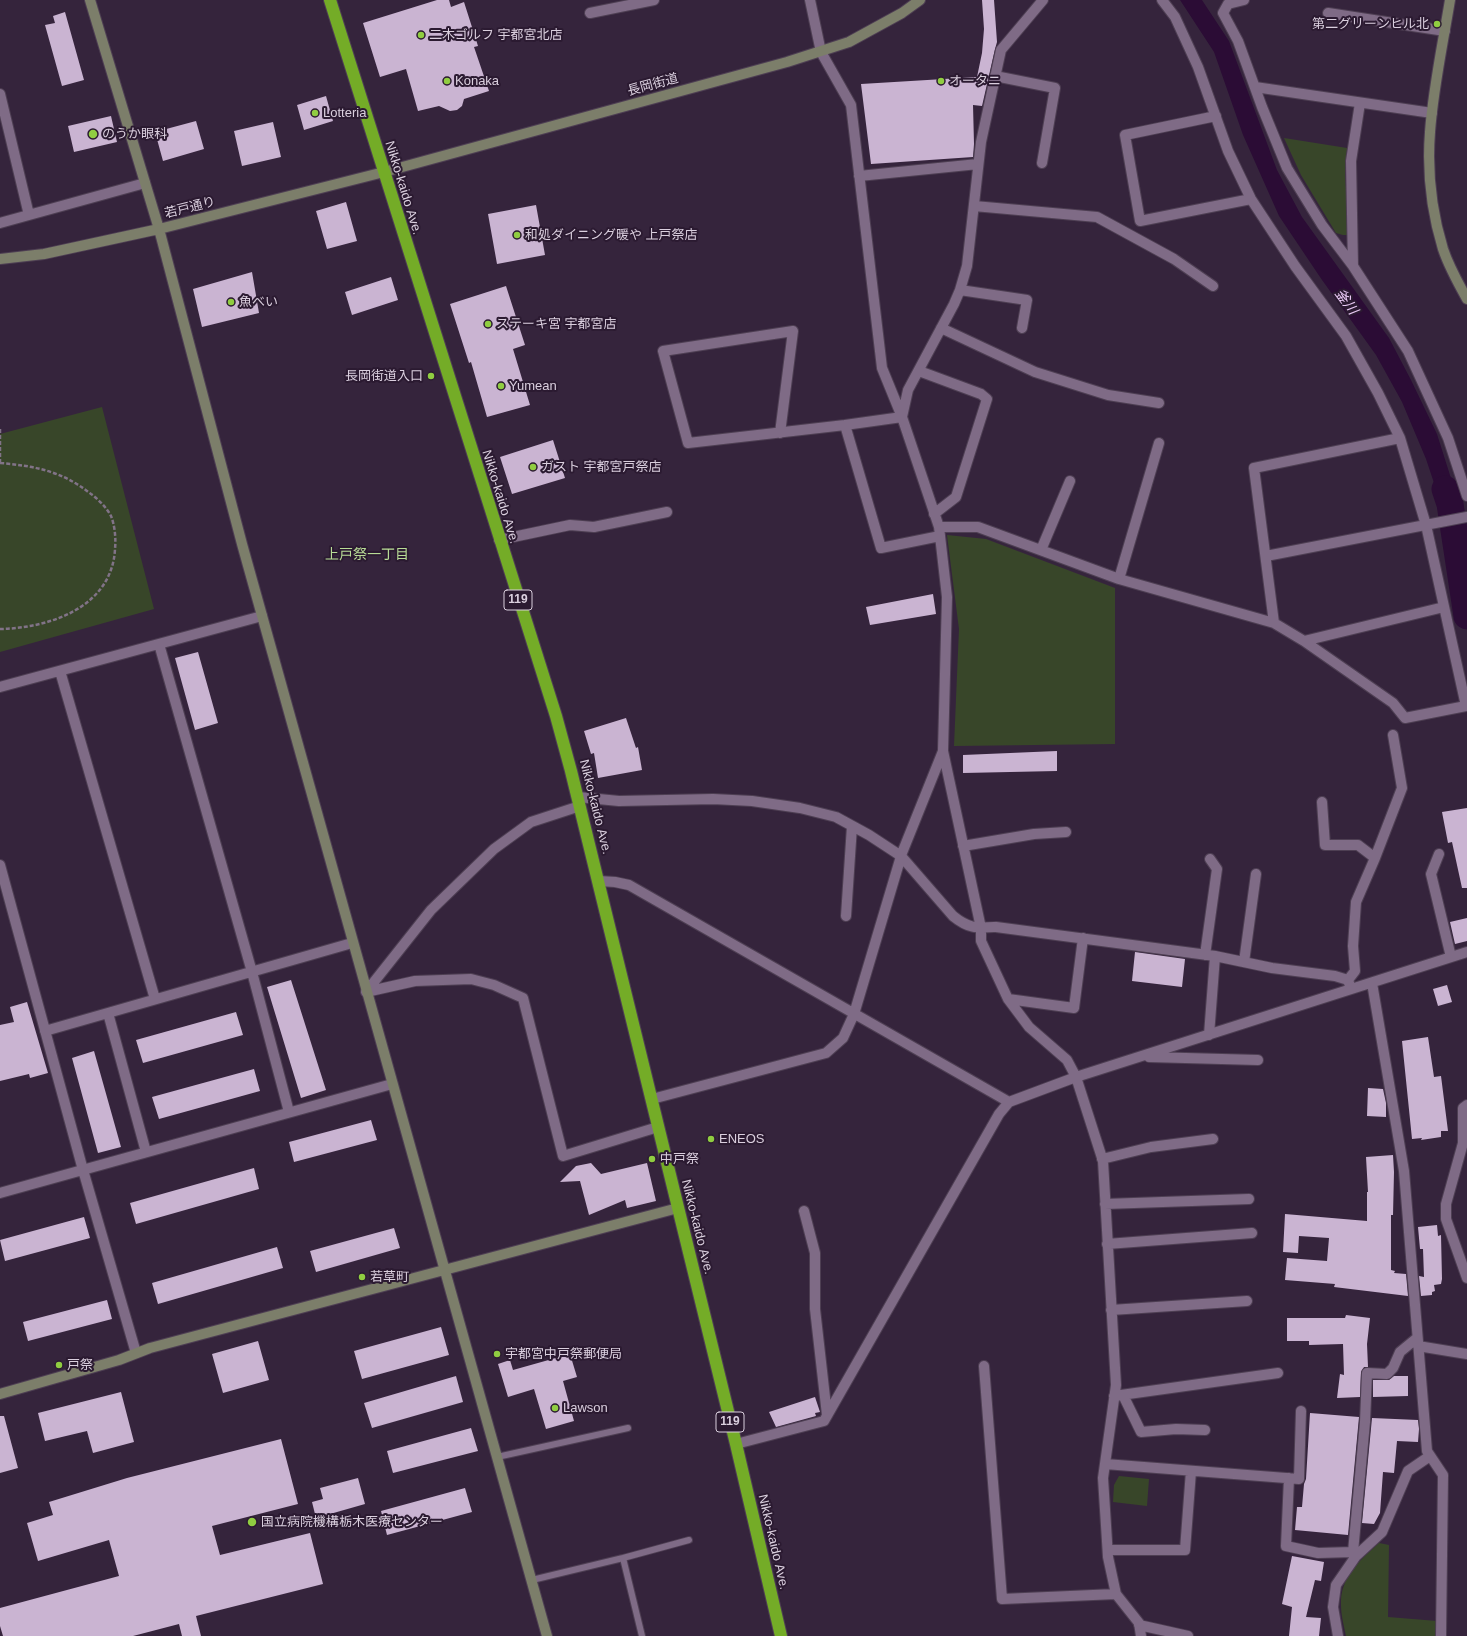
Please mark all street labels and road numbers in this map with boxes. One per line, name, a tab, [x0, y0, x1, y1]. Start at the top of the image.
street label: 長岡街道	[626, 71, 680, 99]
street label: Nikko-kaido Ave.	[381, 139, 425, 237]
street label: 若戸通り	[163, 194, 217, 222]
street label: Nikko-kaido Ave.	[478, 448, 522, 546]
road number: 119	[504, 590, 532, 610]
street label: Nikko-kaido Ave.	[576, 758, 614, 856]
street label: Nikko-kaido Ave.	[678, 1178, 716, 1276]
road number: 119	[716, 1412, 744, 1432]
street label: Nikko-kaido Ave.	[754, 1493, 792, 1591]

